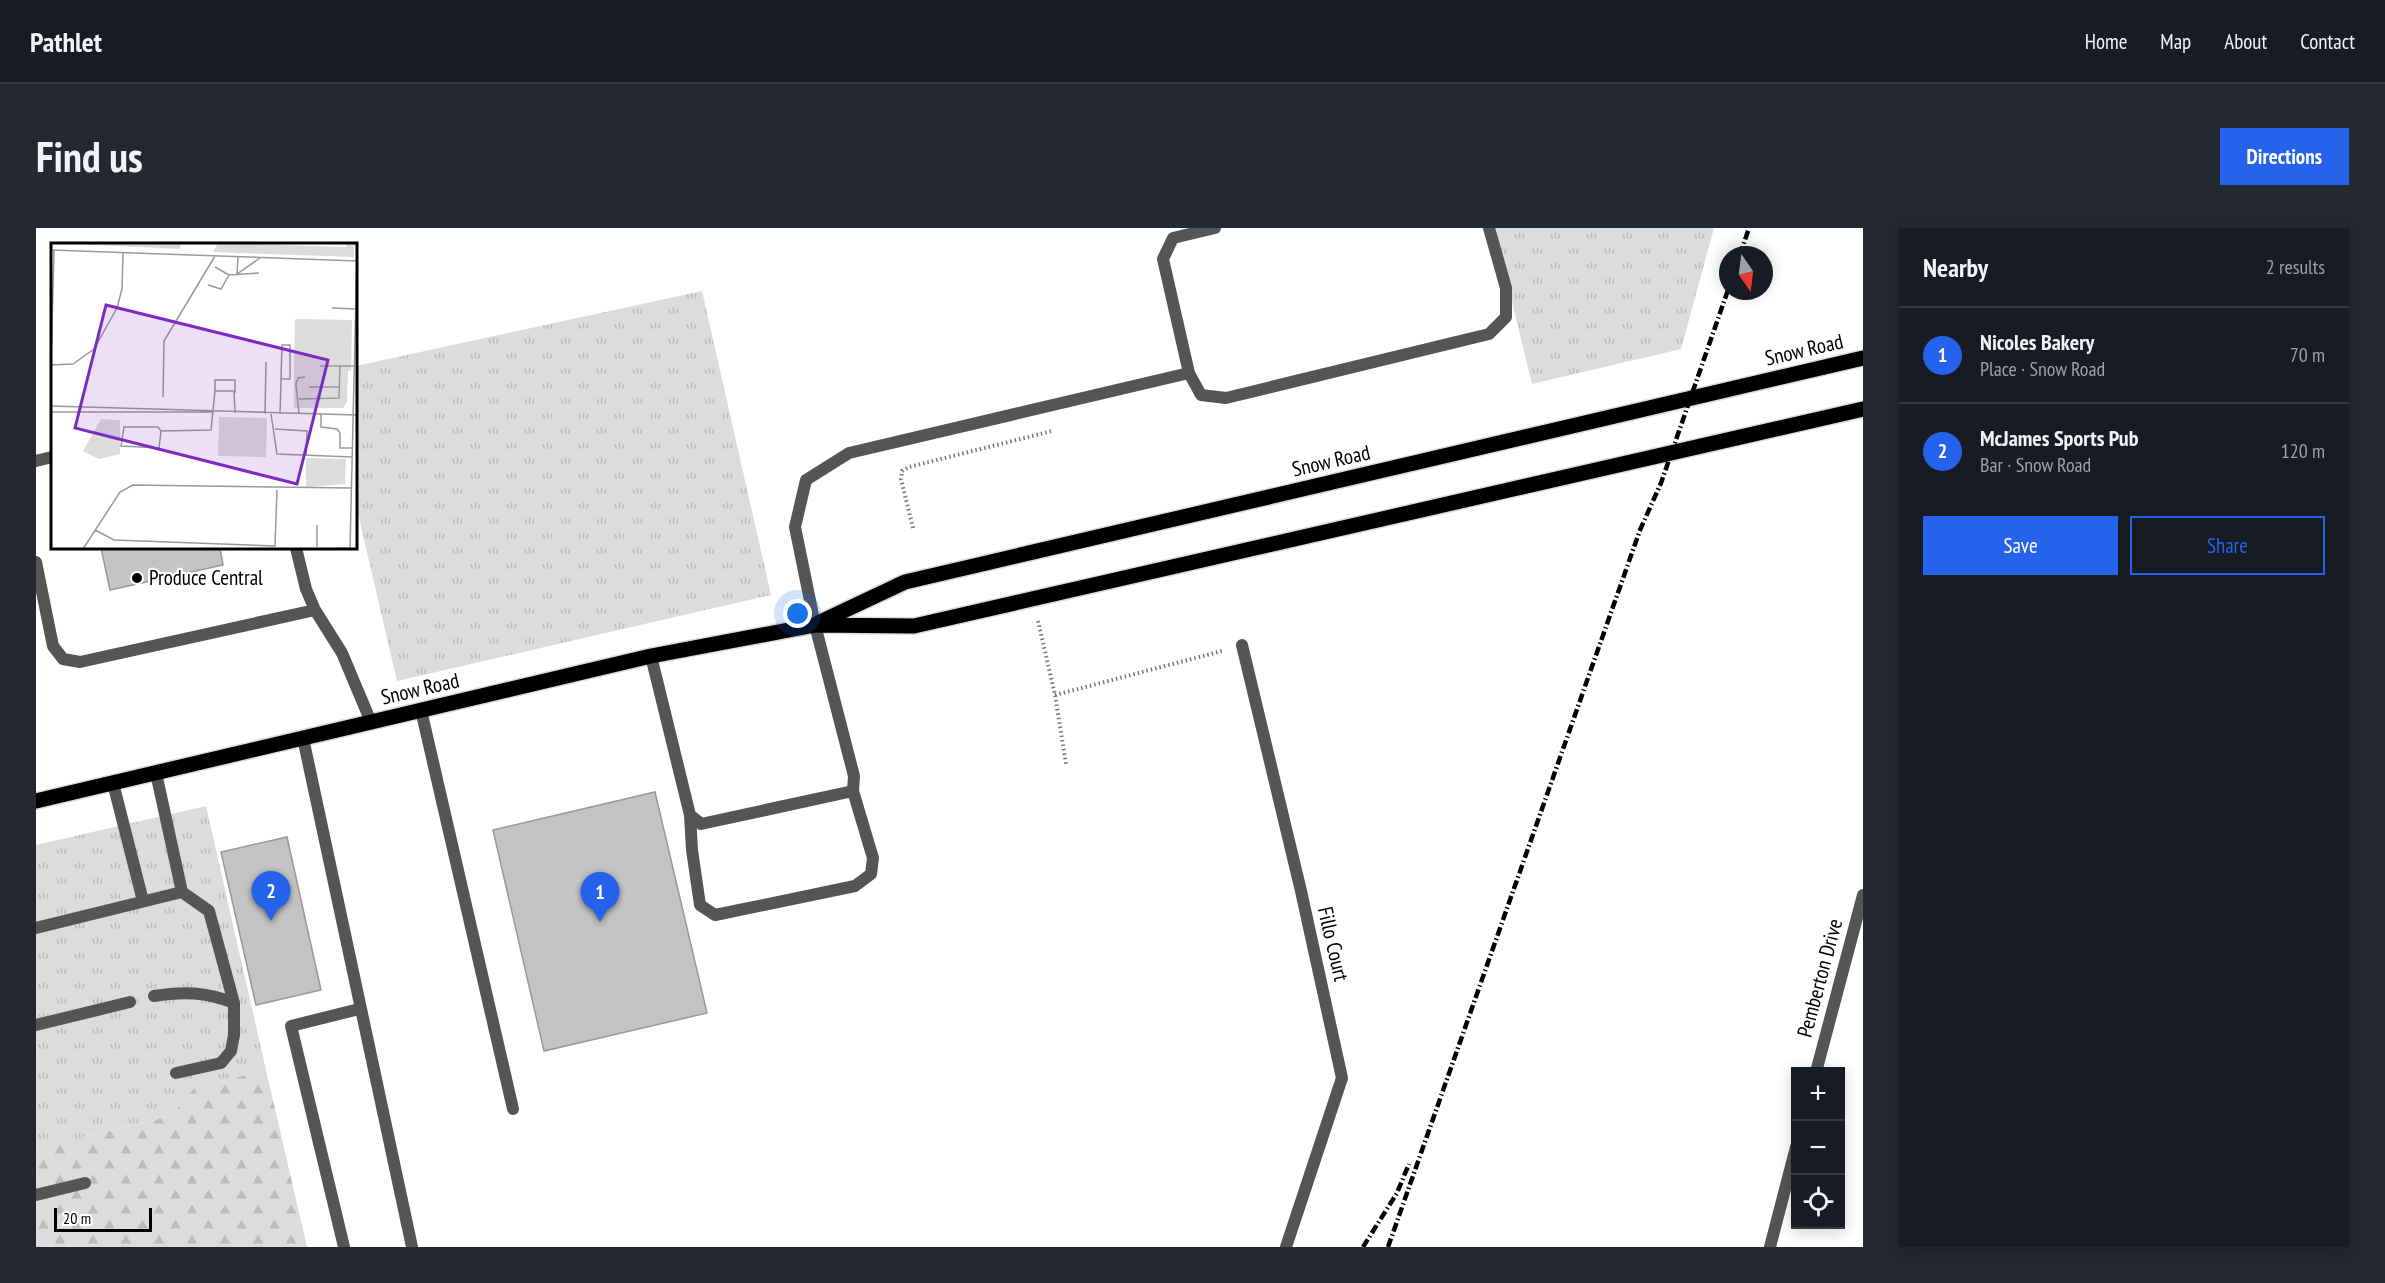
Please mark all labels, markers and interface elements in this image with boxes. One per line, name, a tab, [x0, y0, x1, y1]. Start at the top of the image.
text: Pathlet	[30, 23, 102, 60]
text: Home	[2085, 28, 2127, 55]
text: Map	[2160, 28, 2191, 55]
text: About	[2224, 28, 2267, 55]
text: Contact	[2300, 28, 2355, 55]
button: Directions	[2220, 128, 2349, 185]
text: Find us	[36, 129, 143, 184]
inset map	[51, 243, 357, 549]
north arrow	[1719, 246, 1773, 300]
text: Nearby	[1923, 251, 1988, 284]
text: 2 results	[2266, 254, 2325, 280]
street label: Snow Road	[1762, 327, 1846, 372]
text: Nicoles Bakery	[1980, 328, 2094, 356]
text: 1	[1938, 342, 1947, 368]
text: 70 m	[2290, 342, 2325, 368]
text: Place · Snow Road	[1980, 356, 2105, 382]
text: McJames Sports Pub	[1980, 424, 2138, 452]
street label: Snow Road	[1289, 438, 1373, 483]
text: 2	[1938, 438, 1947, 464]
text: 120 m	[2281, 438, 2325, 464]
text: Bar · Snow Road	[1980, 452, 2091, 478]
button: Save	[1923, 516, 2118, 575]
button: Share	[2130, 516, 2325, 575]
place label: Produce Central	[149, 564, 263, 591]
marker: Produce Central	[130, 571, 144, 585]
your location	[783, 599, 812, 628]
street label: Snow Road	[378, 666, 462, 711]
pin: 2	[252, 872, 290, 921]
pin: 1	[580, 872, 620, 922]
street label: Fillo Court	[1312, 904, 1355, 984]
street label: Pemberton Drive	[1791, 916, 1848, 1040]
map controls	[1791, 1067, 1845, 1229]
button: +	[1791, 1067, 1845, 1121]
button: −	[1791, 1121, 1845, 1175]
button: locate	[1791, 1175, 1845, 1229]
scale bar	[54, 1205, 152, 1232]
text: 20 m	[63, 1208, 91, 1228]

